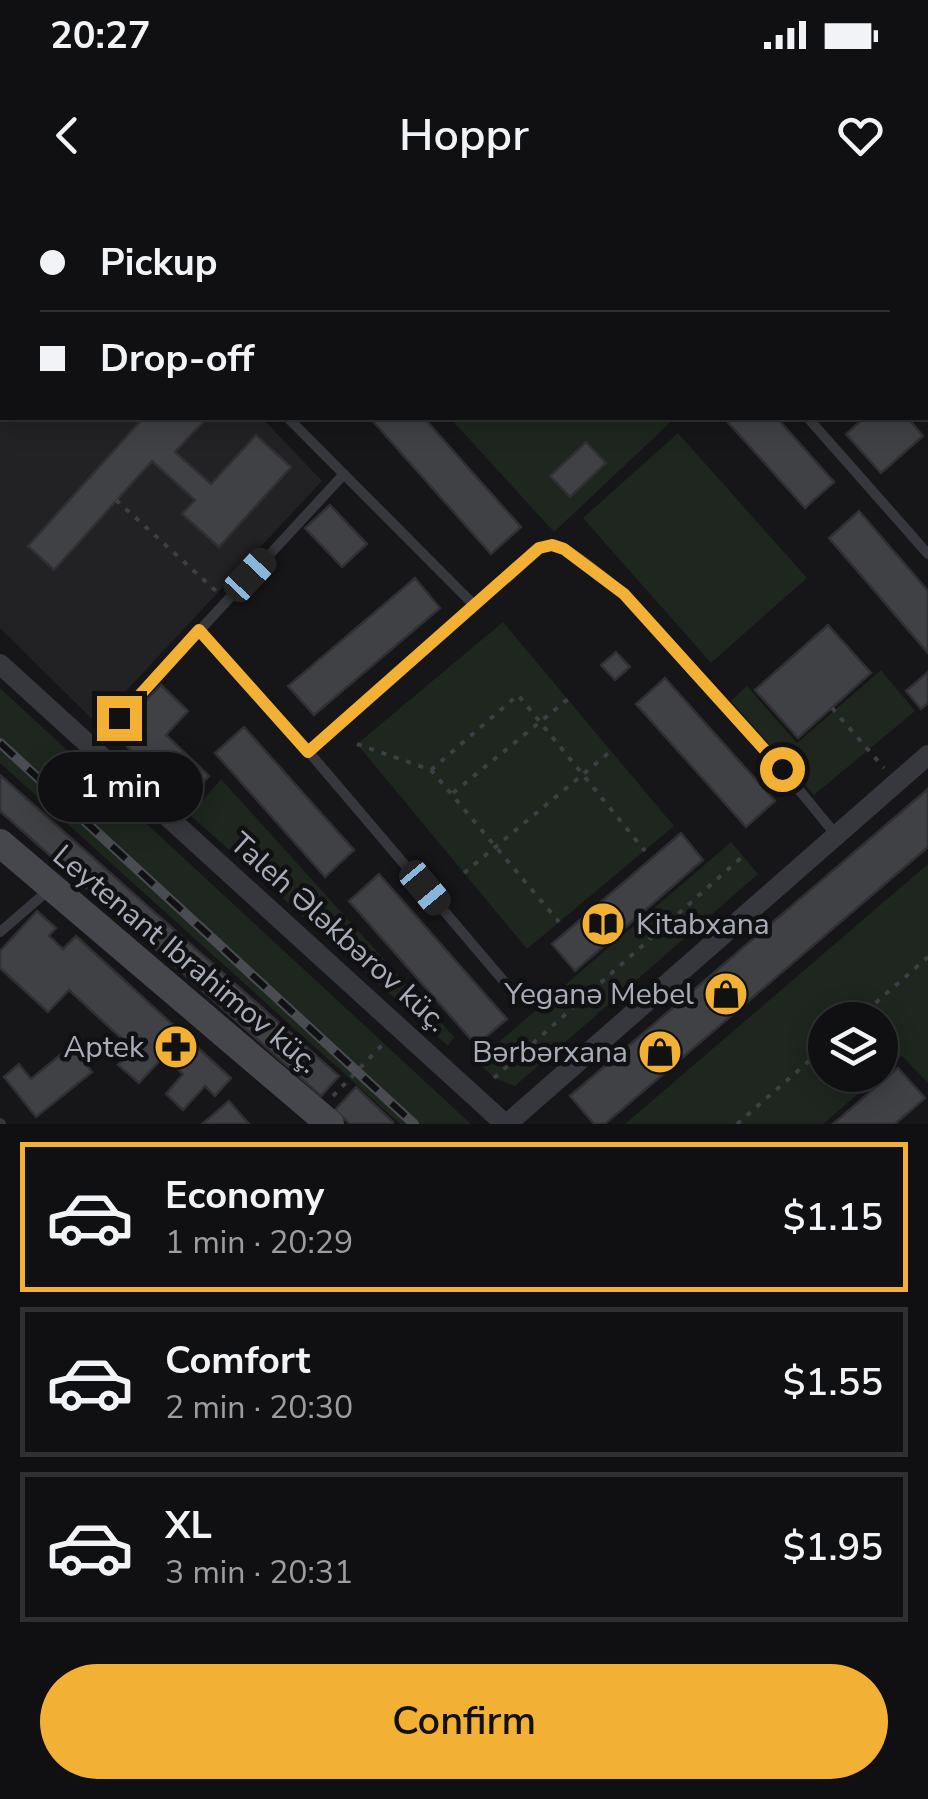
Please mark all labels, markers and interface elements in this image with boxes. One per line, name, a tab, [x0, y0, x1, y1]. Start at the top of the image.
text: 20:27	[50, 10, 151, 61]
text: Hoppr	[399, 105, 529, 166]
icon: back	[40, 108, 95, 163]
icon: heart	[833, 108, 888, 163]
text: Pickup	[100, 237, 218, 288]
text: Drop-off	[100, 333, 254, 384]
car	[219, 543, 281, 607]
route end	[97, 696, 142, 741]
route start	[760, 747, 805, 792]
callout: 1 min	[36, 753, 202, 823]
text: 1 min	[80, 765, 161, 808]
street label: Taleh Ələkbərov küç.	[221, 823, 457, 1041]
street label: Leytenant Ibrahimov küç.	[44, 836, 328, 1083]
car	[394, 855, 456, 921]
library icon: Kitabxana	[580, 901, 626, 947]
place label: Kitabxana	[636, 904, 770, 945]
shop icon: Yeganə Mebel	[703, 971, 749, 1017]
place label: Yeganə Mebel	[503, 974, 694, 1015]
map controls	[808, 1002, 898, 1092]
button: layers	[808, 1002, 898, 1092]
pharmacy icon: Aptek	[153, 1024, 199, 1070]
place label: Aptek	[63, 1027, 145, 1068]
shop icon: Bərbərxana	[637, 1029, 683, 1075]
place label: Bərbərxana	[472, 1032, 628, 1073]
text: Economy	[165, 1170, 324, 1221]
icon: car	[45, 1172, 135, 1262]
text: $1.15	[783, 1192, 883, 1243]
text: 1 min · 20:29	[165, 1221, 353, 1264]
text: Comfort	[165, 1335, 310, 1386]
icon: car	[45, 1337, 135, 1427]
text: $1.55	[783, 1357, 883, 1408]
text: 2 min · 20:30	[165, 1386, 353, 1429]
text: XL	[165, 1500, 212, 1551]
icon: car	[45, 1502, 135, 1592]
text: $1.95	[783, 1522, 883, 1573]
text: 3 min · 20:31	[165, 1551, 353, 1594]
button: Confirm	[40, 1664, 888, 1779]

